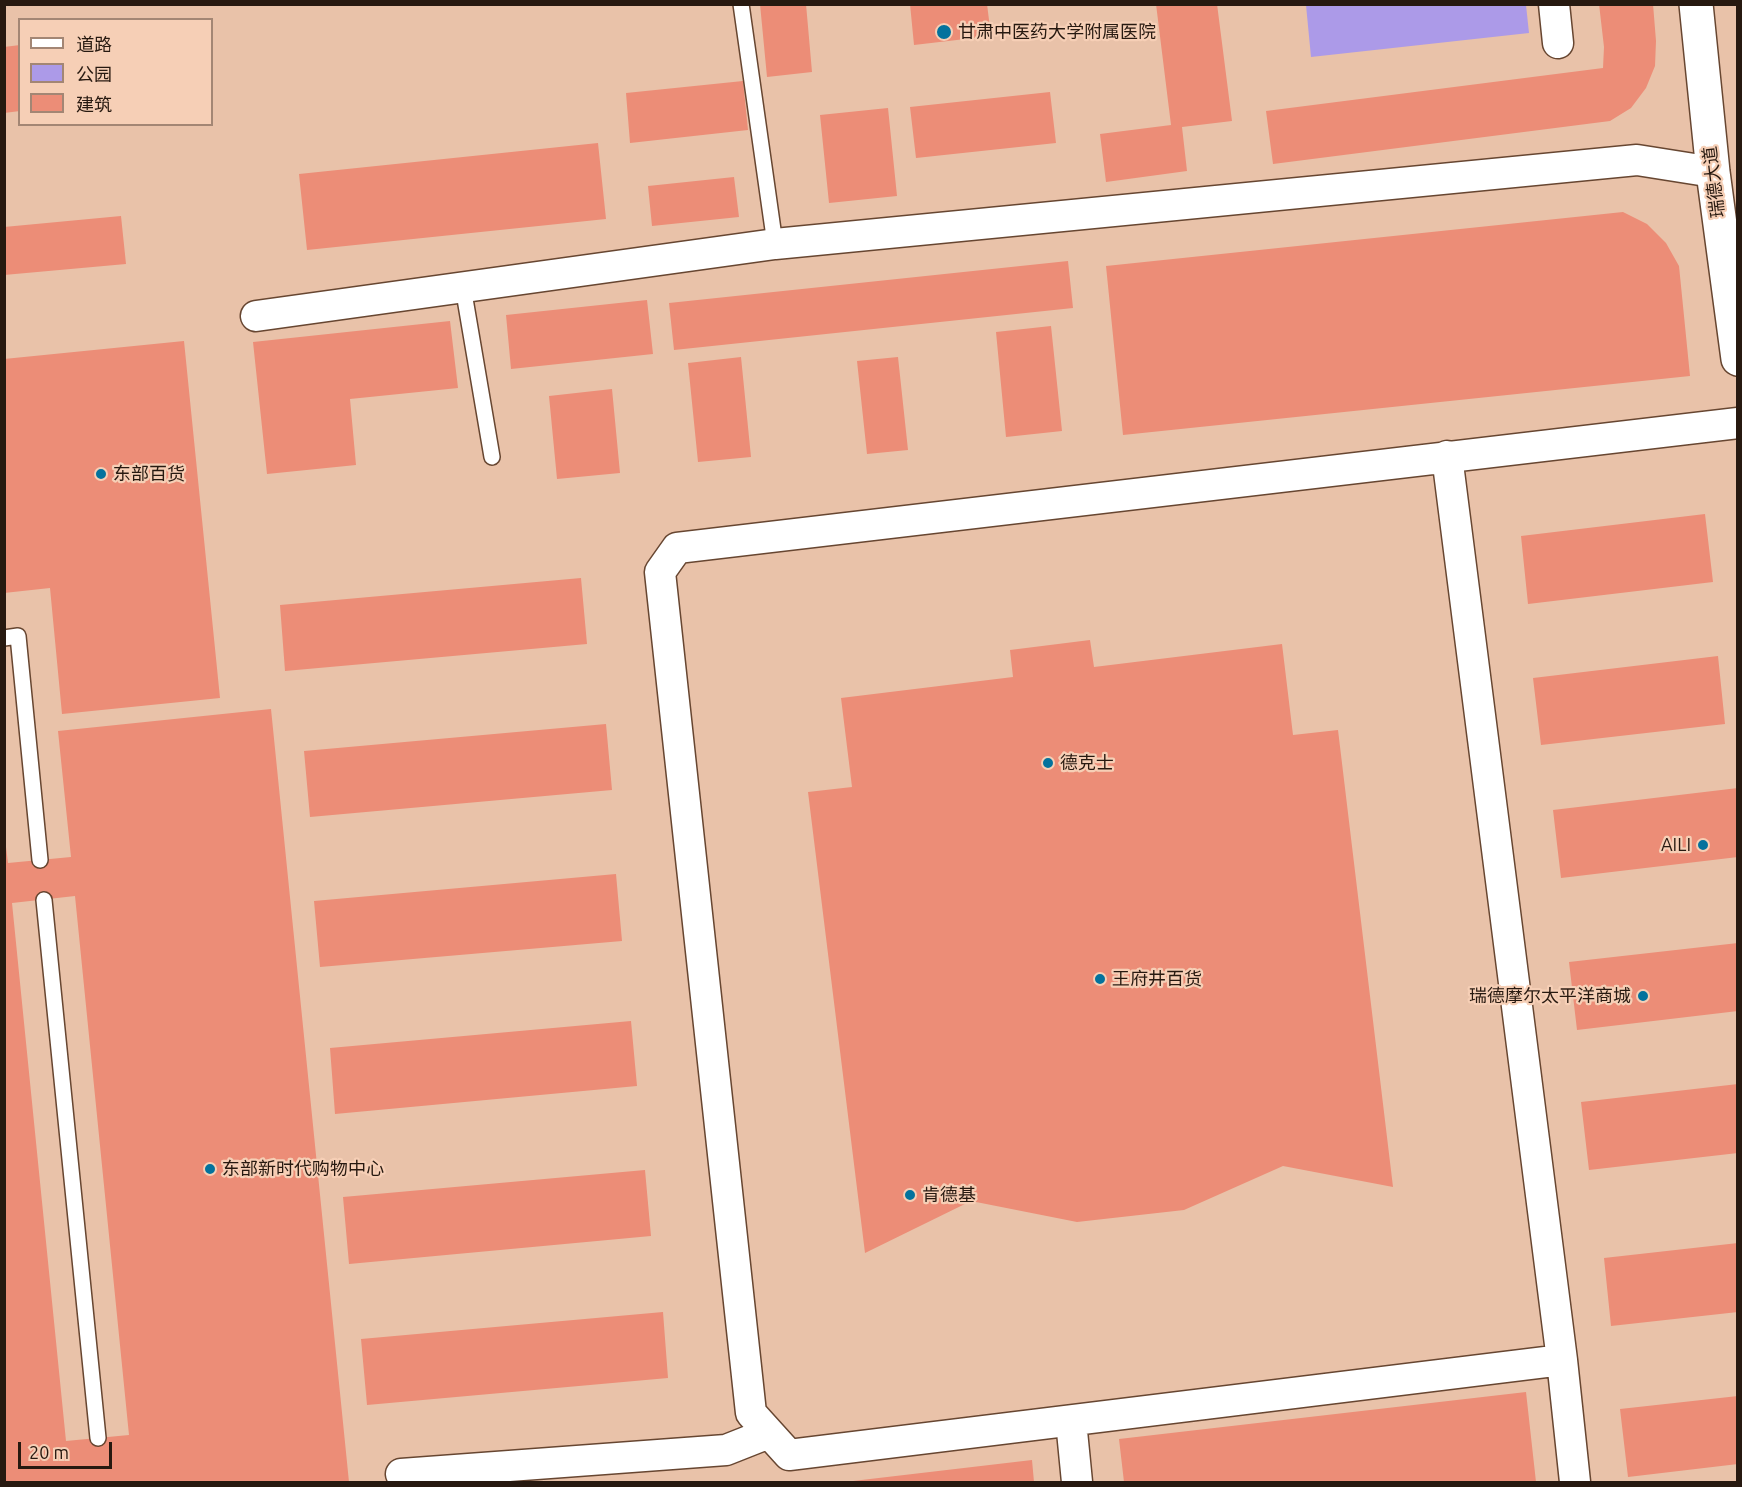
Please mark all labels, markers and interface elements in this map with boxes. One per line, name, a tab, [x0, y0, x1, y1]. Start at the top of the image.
legend	[18, 18, 213, 126]
place label: 甘肃中医药大学附属医院	[958, 21, 1156, 43]
marker: 甘肃中医药大学附属医院	[935, 23, 953, 41]
text: 道路	[76, 34, 112, 54]
text: 公园	[76, 64, 112, 84]
text: 建筑	[76, 94, 112, 114]
street label: 瑞德大道	[1699, 145, 1729, 219]
place label: 东部百货	[113, 463, 185, 485]
marker: 东部百货	[94, 467, 108, 481]
place label: 德克士	[1060, 752, 1114, 774]
marker: 德克士	[1041, 756, 1055, 770]
place label: AILI	[1661, 834, 1691, 856]
marker: AILI	[1696, 838, 1710, 852]
place label: 王府井百货	[1112, 968, 1202, 990]
marker: 王府井百货	[1093, 972, 1107, 986]
place label: 瑞德摩尔太平洋商城	[1469, 985, 1631, 1007]
marker: 瑞德摩尔太平洋商城	[1636, 989, 1650, 1003]
place label: 东部新时代购物中心	[222, 1158, 384, 1180]
marker: 东部新时代购物中心	[203, 1162, 217, 1176]
place label: 肯德基	[922, 1184, 976, 1206]
marker: 肯德基	[903, 1188, 917, 1202]
scale bar	[21, 1430, 116, 1468]
text: 20 m	[29, 1442, 69, 1462]

